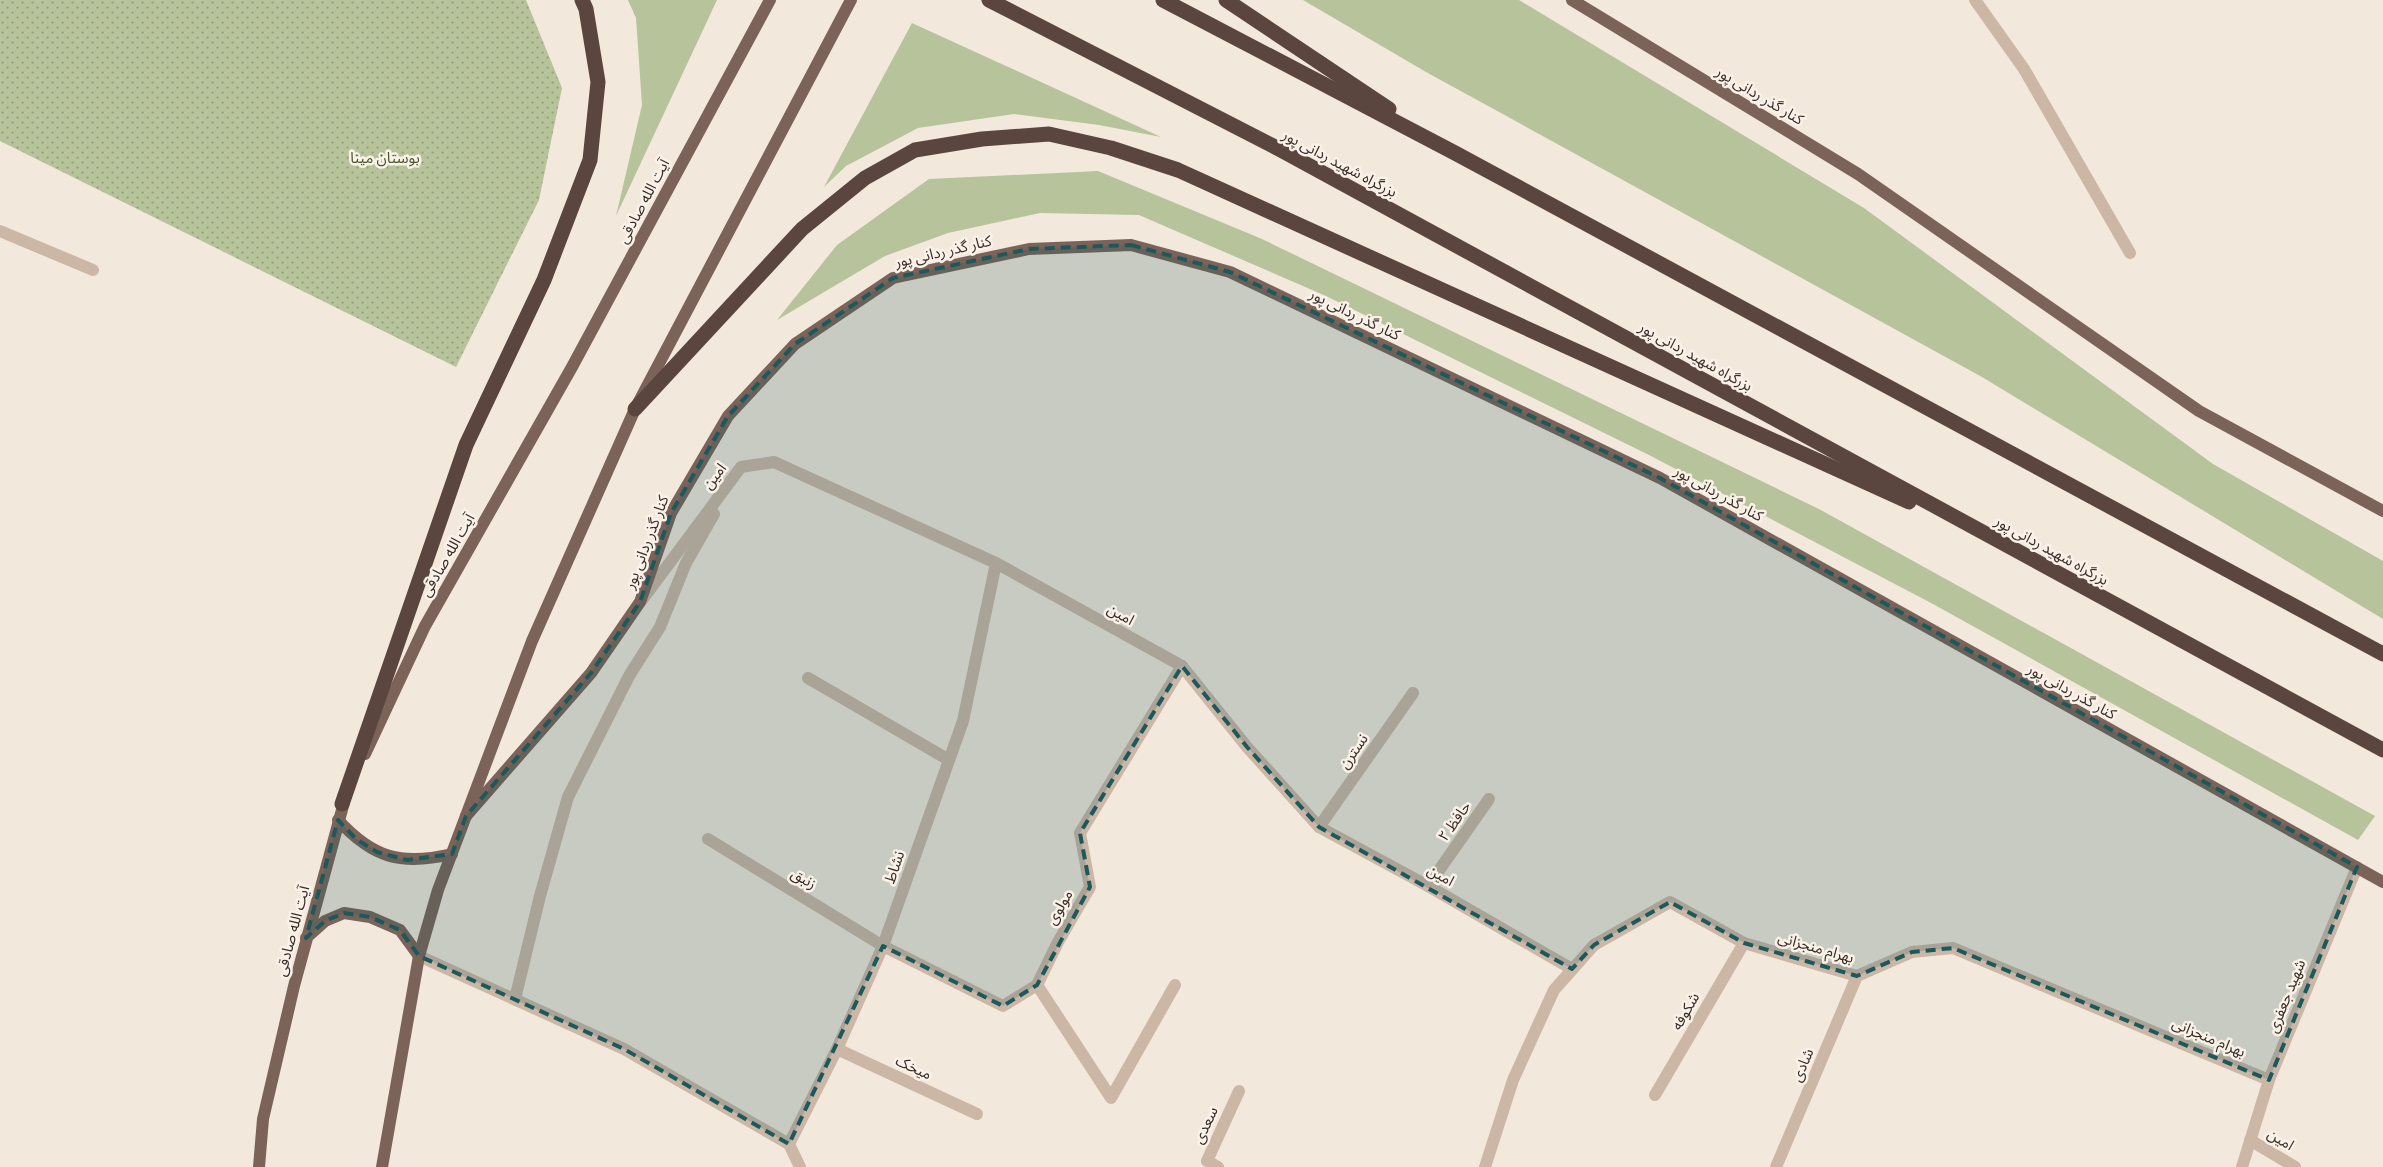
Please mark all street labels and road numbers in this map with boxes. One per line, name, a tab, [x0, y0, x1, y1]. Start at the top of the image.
street label: کنار گذر ردانی پور	[1711, 59, 1809, 131]
street label: بزرگراه شهید ردانی پور	[1278, 123, 1401, 203]
street label: آیت الله صادقی	[611, 154, 675, 247]
street label: کنار گذر ردانی پور	[891, 229, 994, 274]
street label: کنار گذر ردانی پور	[1305, 282, 1405, 346]
street label: بزرگراه شهید ردانی پور	[1634, 315, 1757, 397]
street label: امین	[696, 458, 732, 494]
street label: کنار گذر ردانی پور	[1669, 459, 1768, 527]
street label: کنار گذر ردانی پور	[617, 491, 675, 593]
street label: آیت الله صادقی	[414, 508, 481, 601]
street label: بزرگراه شهید ردانی پور	[1990, 509, 2113, 591]
street label: امین	[1103, 597, 1139, 631]
street label: کنار گذر ردانی پور	[2022, 657, 2121, 725]
street label: نسترن	[1333, 729, 1373, 773]
street label: حافظ ۲	[1432, 796, 1476, 846]
street label: نشاط	[878, 848, 910, 886]
street label: امین	[1423, 858, 1459, 892]
street label: زنبق	[787, 861, 821, 895]
street label: آیت الله صادقی	[269, 882, 315, 979]
street label: مولوی	[1040, 885, 1078, 929]
street label: بهرام منجزانی	[1775, 925, 1857, 969]
street label: شهید جعفری	[2261, 955, 2311, 1036]
street label: شکوفه	[1665, 988, 1705, 1034]
street label: بهرام منجزانی	[2169, 1011, 2249, 1063]
street label: شادی	[1785, 1044, 1819, 1085]
street label: میخک	[892, 1049, 936, 1085]
street label: سعدی	[1186, 1102, 1224, 1148]
street label: امین	[2263, 1122, 2299, 1156]

